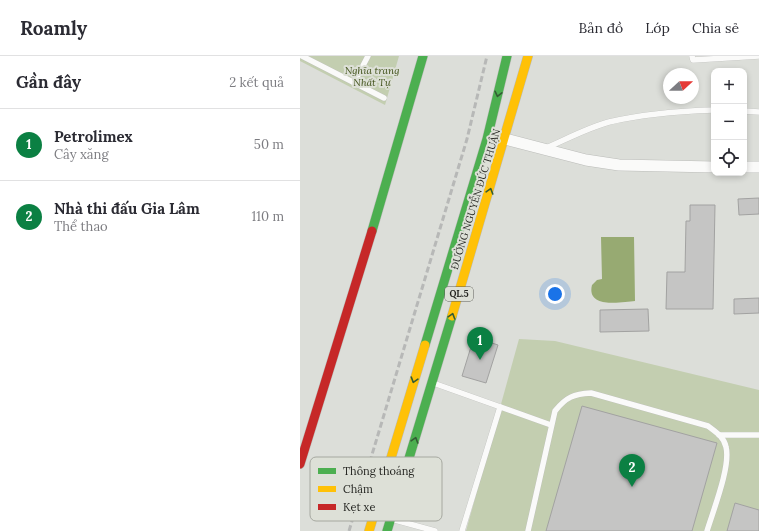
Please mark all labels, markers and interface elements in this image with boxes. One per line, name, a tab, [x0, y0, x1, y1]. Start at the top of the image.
text: Roamly	[20, 16, 87, 40]
text: Bản đồ	[579, 19, 623, 37]
text: Lớp	[645, 19, 670, 37]
text: Chia sẻ	[692, 19, 739, 37]
park label: Nghĩa trang Nhất Tự	[345, 64, 399, 89]
north arrow	[663, 68, 699, 104]
map controls	[711, 68, 747, 176]
button: +	[711, 68, 747, 104]
text: Gần đây	[16, 71, 81, 93]
text: 2 kết quả	[229, 74, 284, 91]
one-way arrow	[494, 91, 502, 97]
button: −	[711, 104, 747, 140]
text: Petrolimex	[54, 127, 133, 146]
street label: ĐƯỜNG NGUYỄN ĐỨC THUẬN	[448, 127, 503, 271]
text: 1	[26, 136, 32, 153]
text: 50 m	[254, 136, 284, 153]
button: locate	[711, 140, 747, 176]
text: Cây xăng	[54, 146, 109, 163]
one-way arrow	[485, 188, 494, 195]
text: Nhà thi đấu Gia Lâm	[54, 199, 200, 218]
text: 2	[26, 208, 32, 225]
text: 110 m	[251, 208, 284, 225]
text: Thể thao	[54, 218, 108, 235]
your location	[545, 284, 565, 304]
road number: QL.5	[445, 287, 473, 301]
one-way arrow	[447, 312, 456, 319]
pin: 1	[467, 327, 493, 360]
one-way arrow	[410, 376, 419, 383]
one-way arrow	[410, 437, 419, 444]
pin: 2	[619, 454, 645, 487]
legend	[310, 457, 442, 521]
text: Thông thoáng	[343, 464, 415, 478]
text: Chậm	[343, 482, 373, 496]
text: Kẹt xe	[343, 500, 375, 514]

